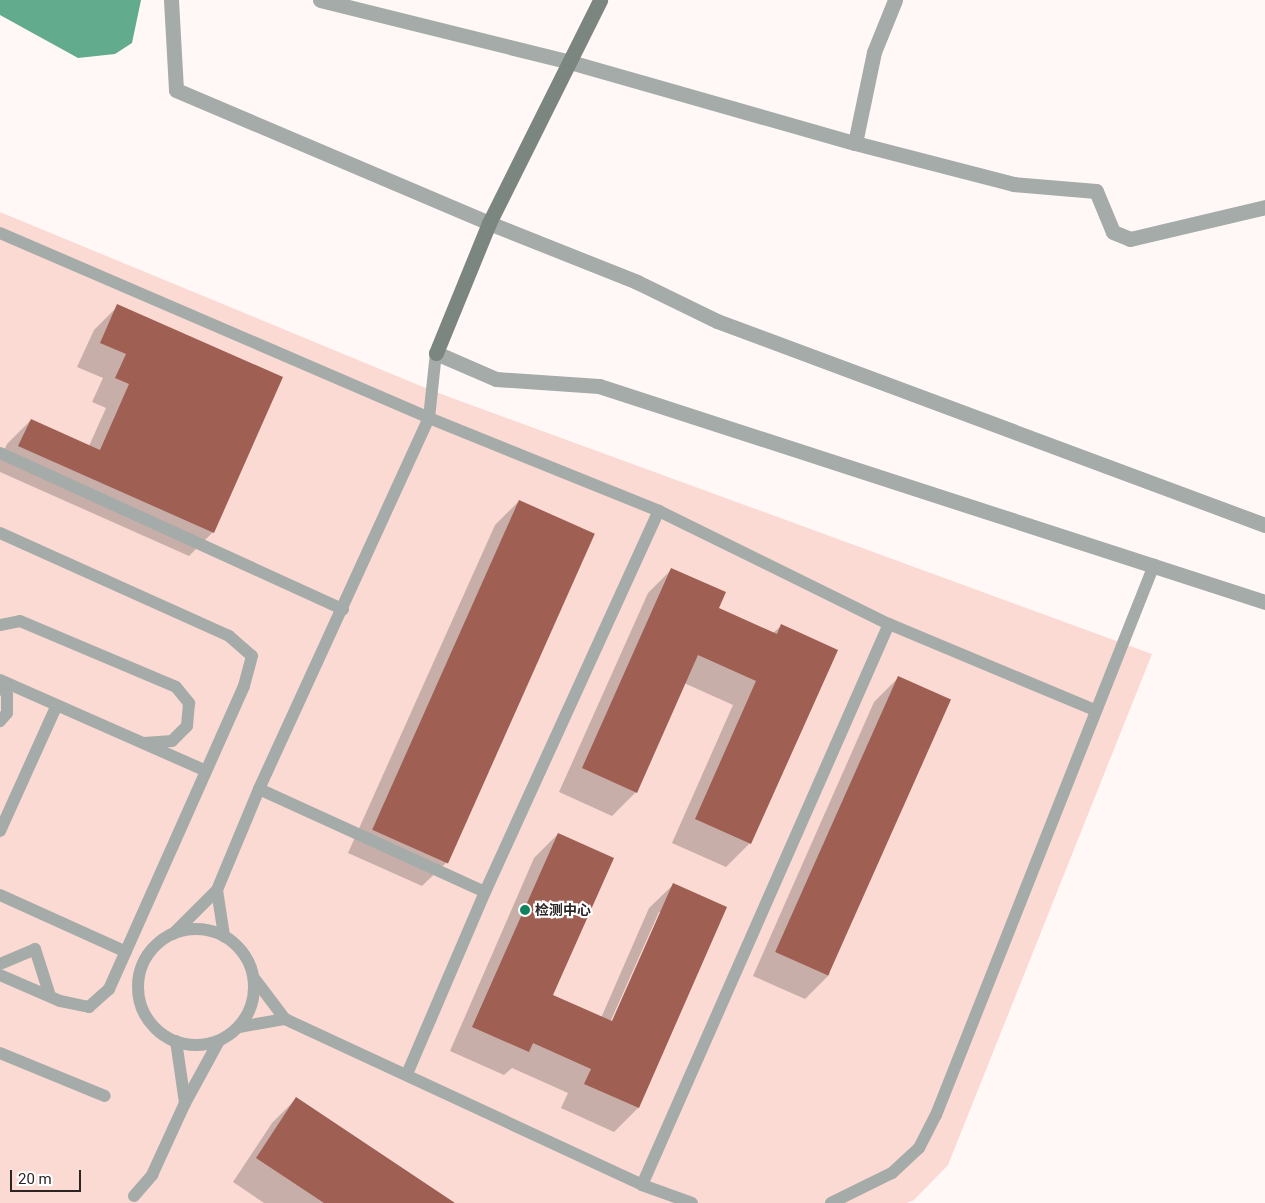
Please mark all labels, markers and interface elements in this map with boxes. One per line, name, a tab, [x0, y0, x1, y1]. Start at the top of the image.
place label: 检测中心	[535, 902, 591, 918]
marker: 检测中心	[519, 904, 531, 916]
scale bar	[12, 1160, 84, 1192]
text: 20 m	[18, 1170, 52, 1188]

